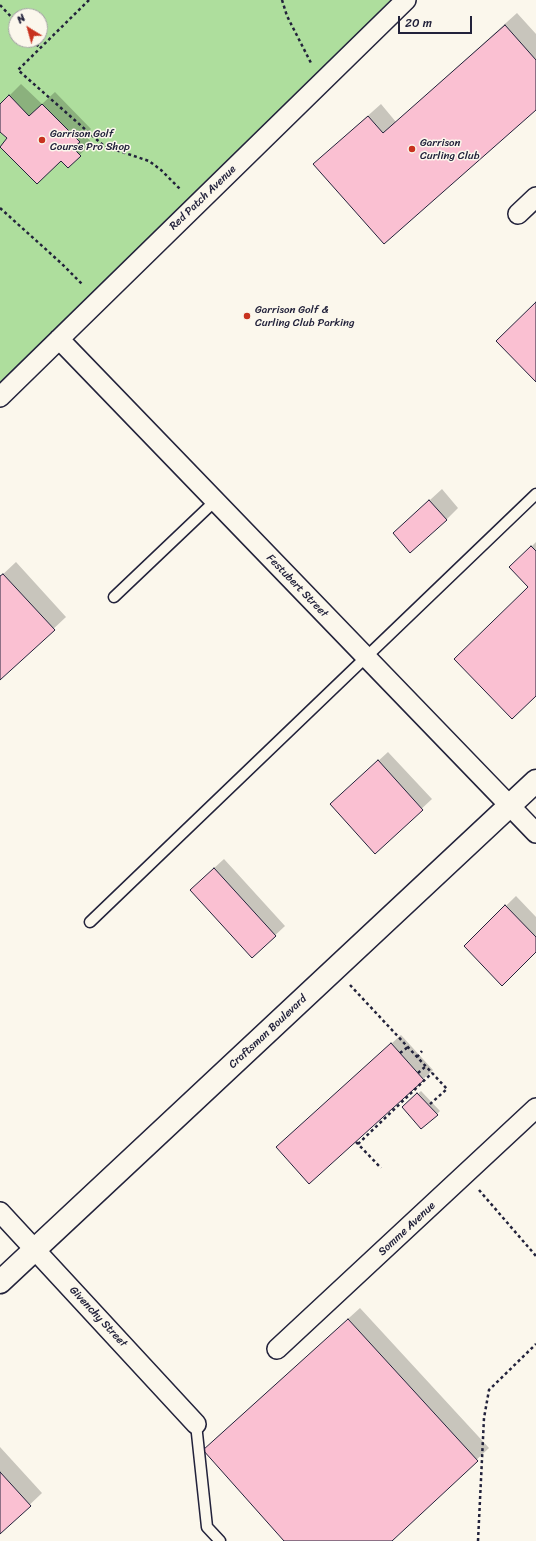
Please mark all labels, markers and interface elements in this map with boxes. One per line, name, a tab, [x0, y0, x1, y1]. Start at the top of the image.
north arrow	[8, 8, 48, 48]
scale bar	[400, 8, 474, 34]
text: N	[12, 9, 30, 29]
text: 20 m	[405, 12, 432, 34]
place label: Garrison Golf Course Pro Shop	[50, 127, 130, 153]
marker: Garrison Golf Course Pro Shop	[37, 135, 47, 145]
place label: Garrison Curling Club	[420, 136, 480, 162]
marker: Garrison Curling Club	[407, 144, 417, 154]
street label: Red Patch Avenue	[167, 163, 239, 233]
place label: Garrison Golf & Curling Club Parking	[255, 303, 355, 329]
marker: Garrison Golf & Curling Club Parking	[242, 311, 252, 321]
street label: Festubert Street	[264, 552, 330, 620]
street label: Craftsman Boulevard	[226, 992, 310, 1072]
street label: Somme Avenue	[376, 1199, 438, 1259]
street label: Givenchy Street	[66, 1284, 130, 1350]

